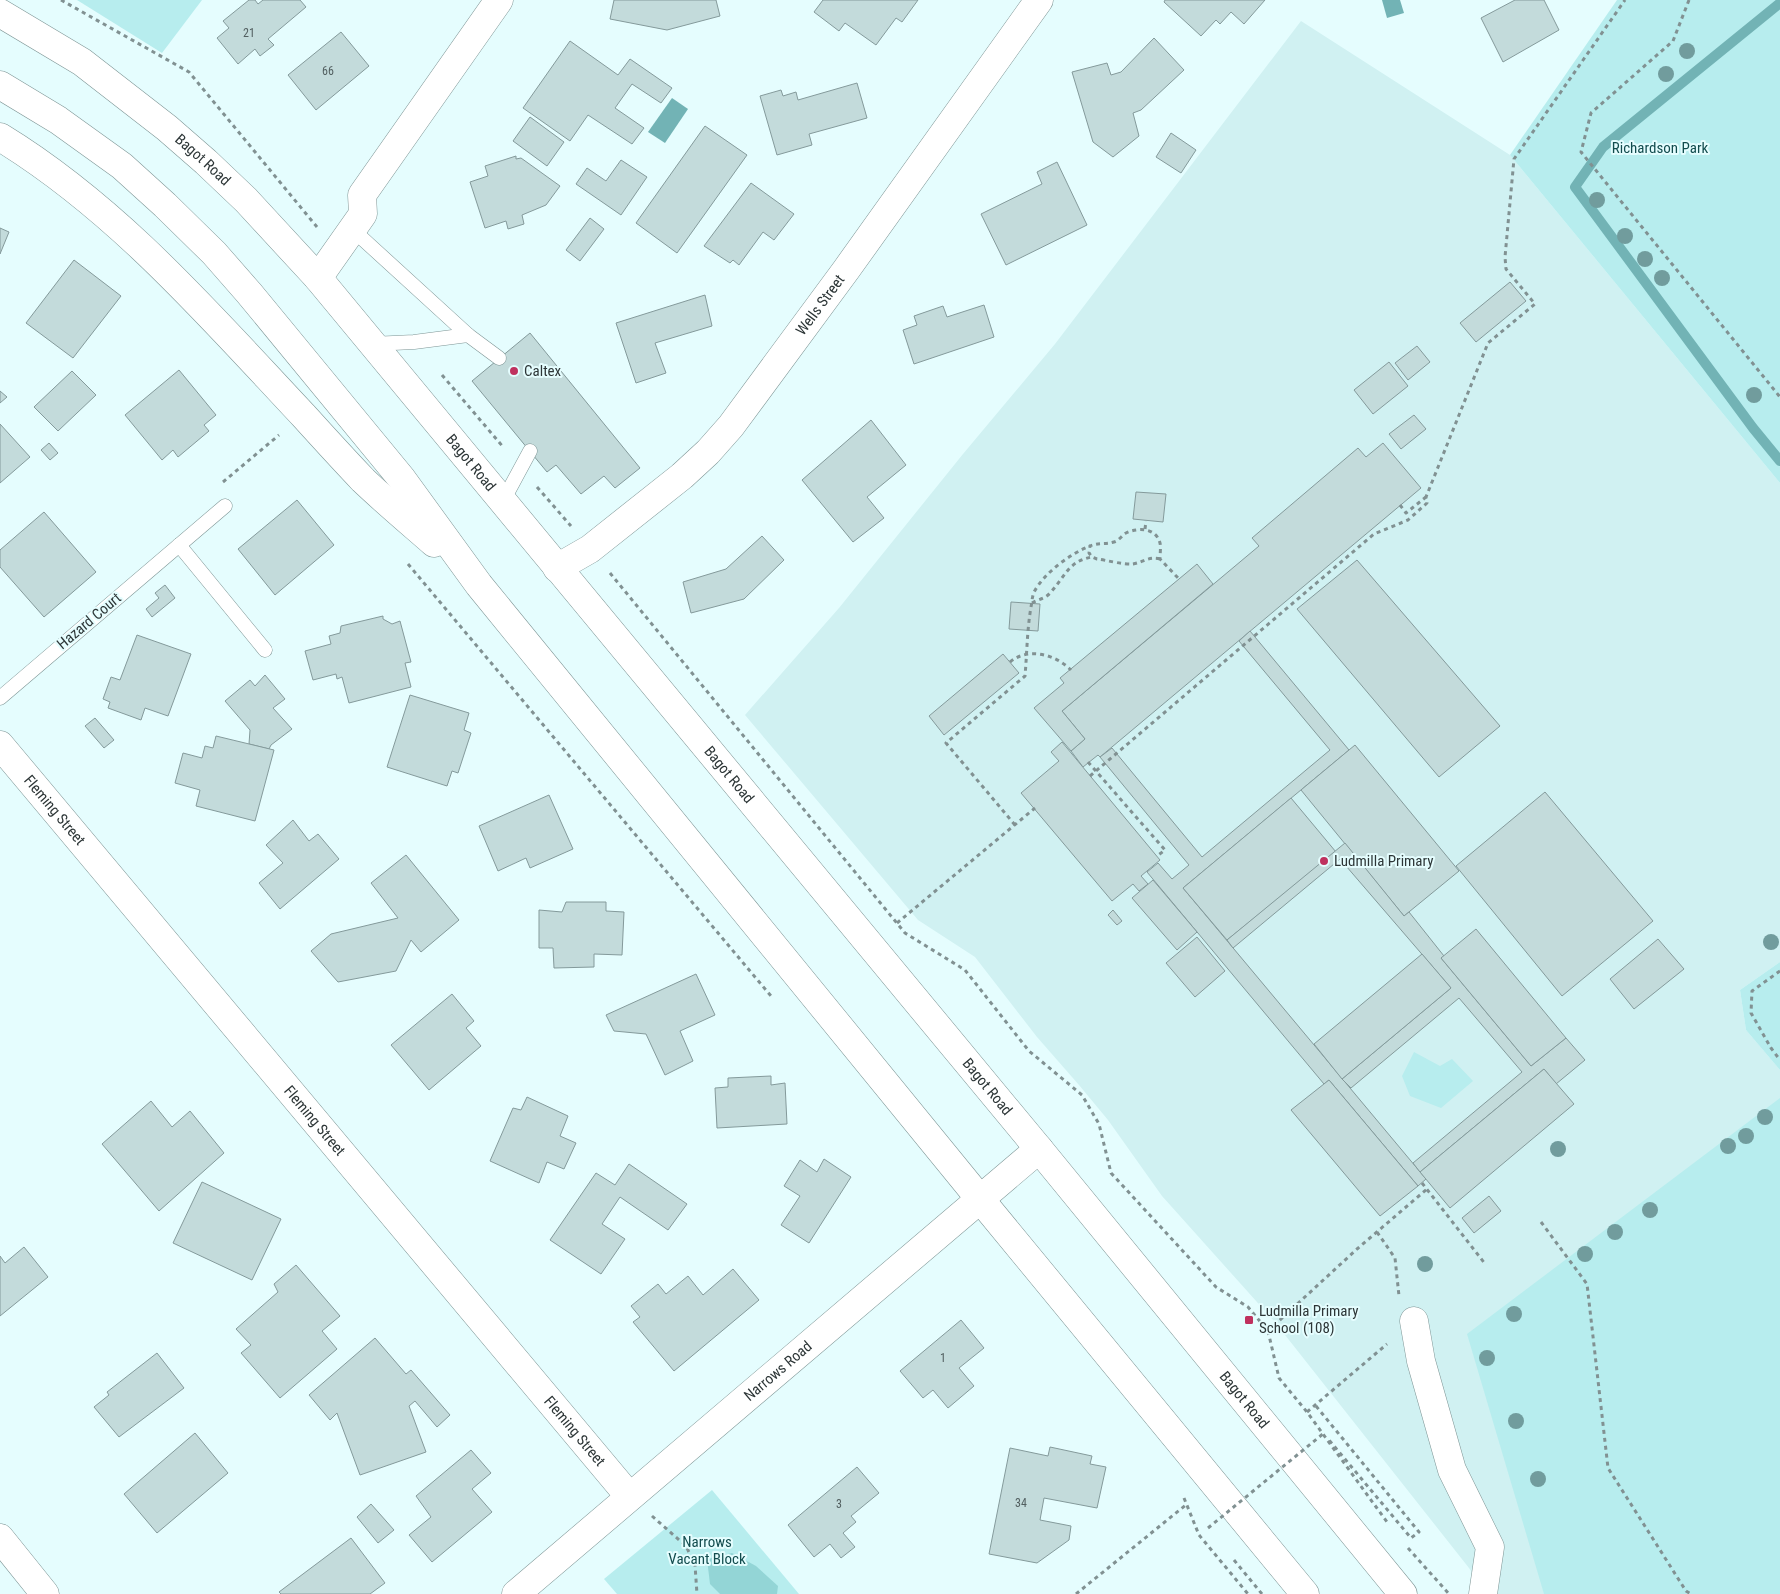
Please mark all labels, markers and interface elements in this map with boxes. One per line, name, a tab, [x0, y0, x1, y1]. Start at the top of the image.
house number: 21	[243, 26, 255, 40]
house number: 66	[322, 64, 334, 78]
street label: Bagot Road	[171, 130, 234, 189]
park label: Richardson Park	[1612, 139, 1708, 157]
street label: Wells Street	[792, 271, 848, 339]
place label: Caltex	[524, 362, 562, 380]
marker: Caltex	[508, 365, 520, 377]
street label: Bagot Road	[442, 431, 500, 495]
street label: Hazard Court	[53, 589, 125, 653]
street label: Bagot Road	[700, 743, 758, 807]
street label: Fleming Street	[20, 772, 89, 849]
place label: Ludmilla Primary	[1334, 852, 1434, 870]
marker: Ludmilla Primary	[1318, 855, 1330, 867]
street label: Bagot Road	[959, 1055, 1016, 1119]
street label: Fleming Street	[280, 1082, 349, 1159]
place label: Ludmilla Primary School (108)	[1259, 1302, 1359, 1337]
marker: Ludmilla Primary School (108)	[1243, 1314, 1255, 1326]
street label: Narrows Road	[740, 1337, 816, 1405]
house number: 1	[940, 1351, 946, 1365]
street label: Bagot Road	[1216, 1368, 1273, 1432]
street label: Fleming Street	[540, 1392, 609, 1470]
house number: 34	[1015, 1496, 1027, 1510]
house number: 3	[836, 1497, 842, 1511]
park label: Narrows Vacant Block	[668, 1533, 746, 1568]

